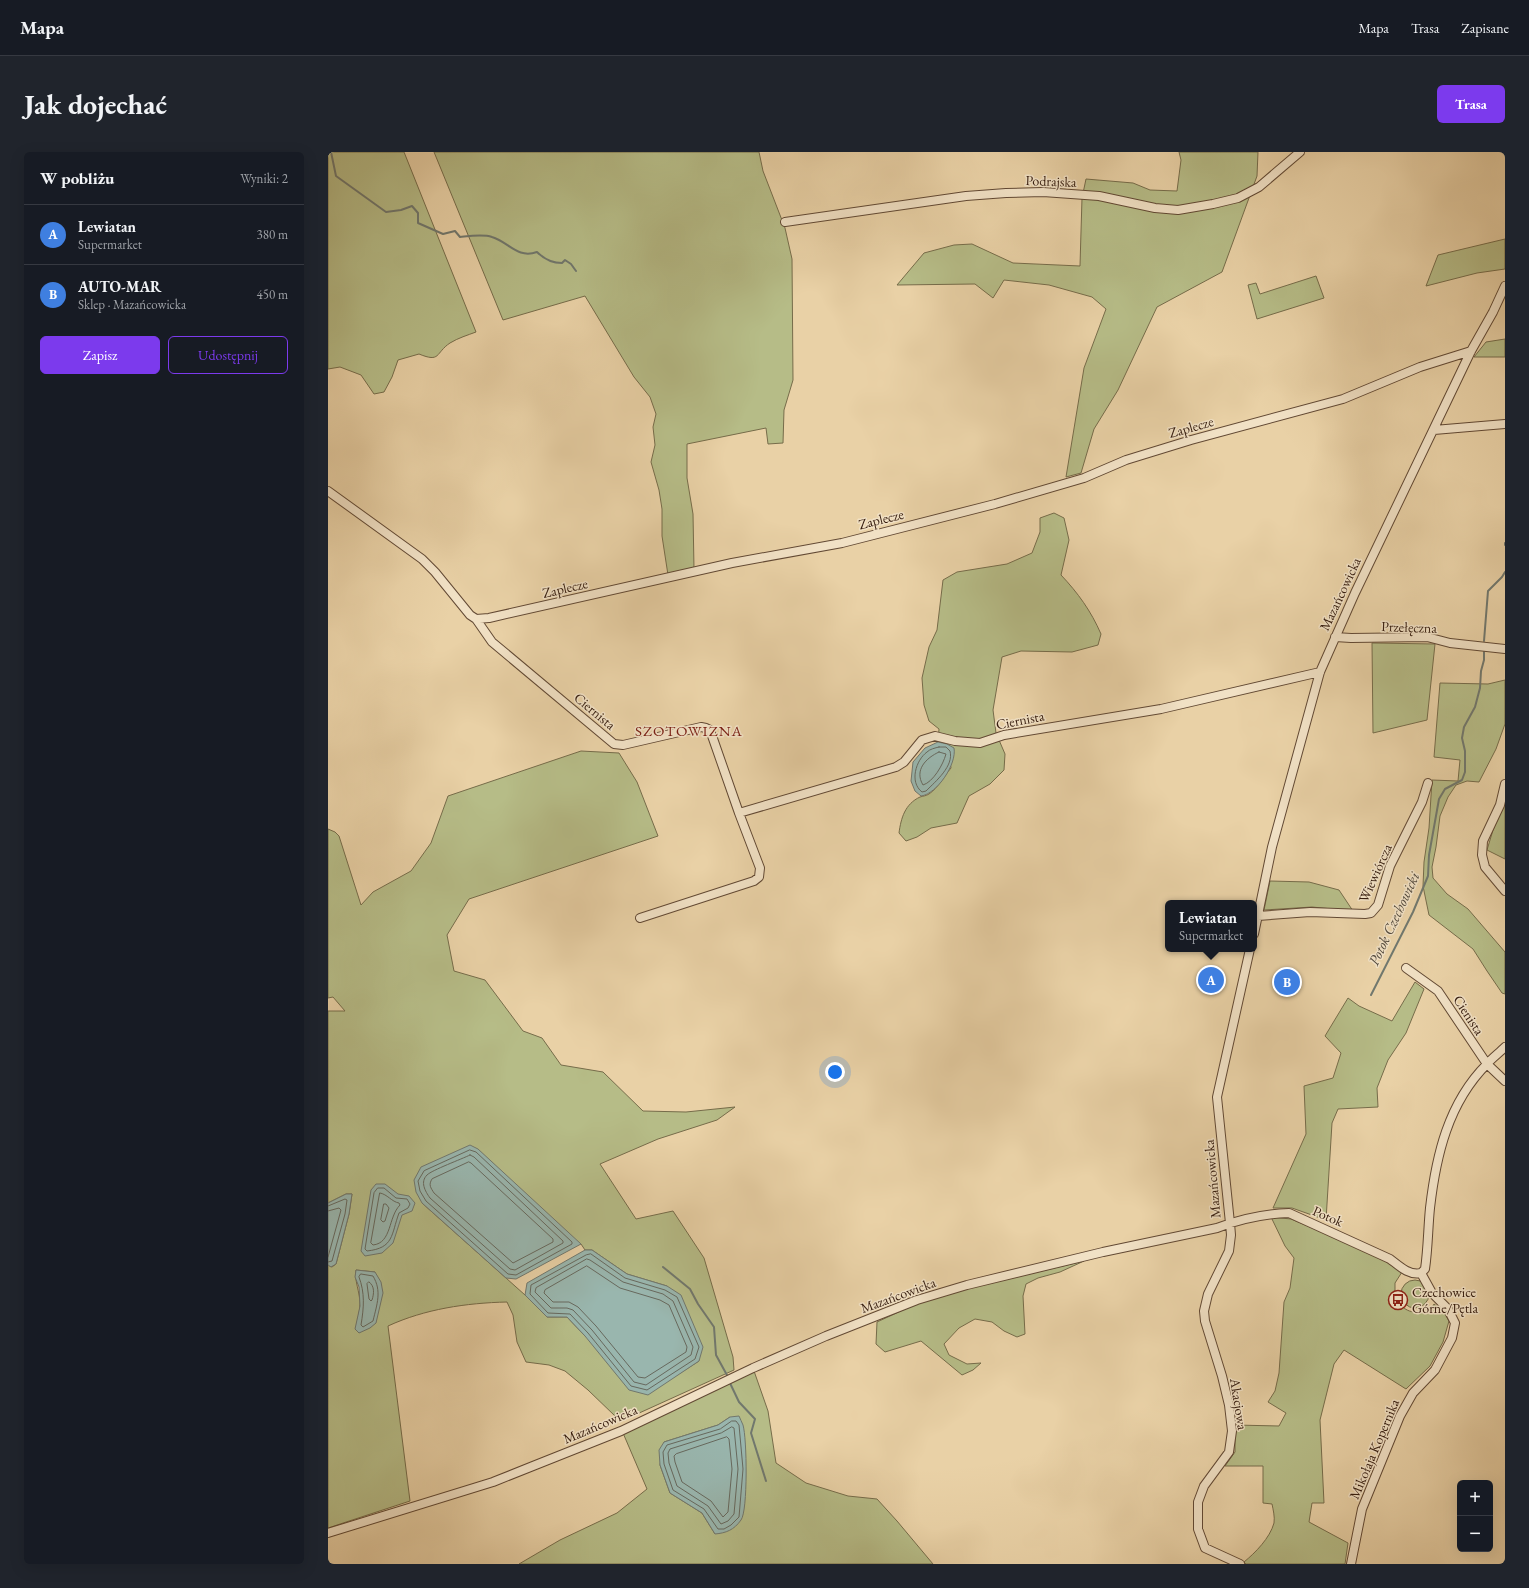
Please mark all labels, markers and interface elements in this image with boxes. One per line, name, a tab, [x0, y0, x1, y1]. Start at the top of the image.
text: Mapa	[20, 15, 64, 40]
text: Mapa	[1358, 19, 1389, 37]
text: Trasa	[1411, 19, 1439, 37]
text: Zapisane	[1461, 19, 1509, 37]
button: Trasa	[1437, 85, 1505, 123]
text: Jak dojechać	[24, 86, 167, 122]
text: W pobliżu	[40, 167, 114, 189]
text: Wyniki: 2	[240, 170, 288, 187]
street label: Podrajska	[1025, 171, 1077, 191]
text: Lewiatan	[78, 217, 136, 236]
text: A	[48, 226, 58, 243]
text: 380 m	[257, 226, 288, 243]
text: Supermarket	[78, 236, 142, 253]
text: AUTO-MAR	[78, 277, 161, 296]
text: B	[49, 286, 57, 303]
text: 450 m	[257, 286, 288, 303]
text: Sklep · Mazańcowicka	[78, 296, 186, 313]
button: Zapisz	[40, 336, 160, 374]
button: Udostępnij	[168, 336, 288, 374]
street label: Zaplecze	[1166, 412, 1216, 442]
street label: Zaplecze	[857, 505, 906, 533]
street label: Mazańcowicka	[1315, 554, 1365, 634]
street label: Zaplecze	[541, 574, 590, 602]
street label: Przełęczna	[1381, 617, 1438, 637]
street label: Ciernista	[571, 688, 620, 734]
street label: Ciernista	[994, 706, 1046, 733]
district label: SZOTOWIZNA	[635, 721, 743, 740]
street label: Wiewiórcza	[1354, 841, 1396, 905]
water label: Potok Czechowicki	[1364, 868, 1424, 969]
popup	[1165, 900, 1257, 952]
text: Lewiatan	[1179, 908, 1237, 927]
text: Supermarket	[1179, 927, 1243, 944]
pin: A	[1198, 965, 1224, 995]
pin: B	[1274, 967, 1300, 997]
street label: Cienista	[1449, 992, 1489, 1039]
your location	[825, 1062, 845, 1082]
street label: Mazańcowicka	[1200, 1139, 1224, 1219]
street label: Potok	[1310, 1201, 1347, 1231]
street label: Mazańcowicka	[858, 1273, 939, 1317]
place label: Czechowice Górne/Pętla	[1412, 1283, 1478, 1317]
bus stop icon: Czechowice Górne/Pętla	[1387, 1289, 1409, 1311]
street label: Akacjowa	[1226, 1376, 1252, 1432]
street label: Mikołaja Kopernika	[1345, 1396, 1403, 1502]
street label: Mazańcowicka	[560, 1400, 640, 1448]
map controls	[1457, 1480, 1493, 1552]
button: +	[1457, 1480, 1493, 1516]
button: −	[1457, 1516, 1493, 1552]

